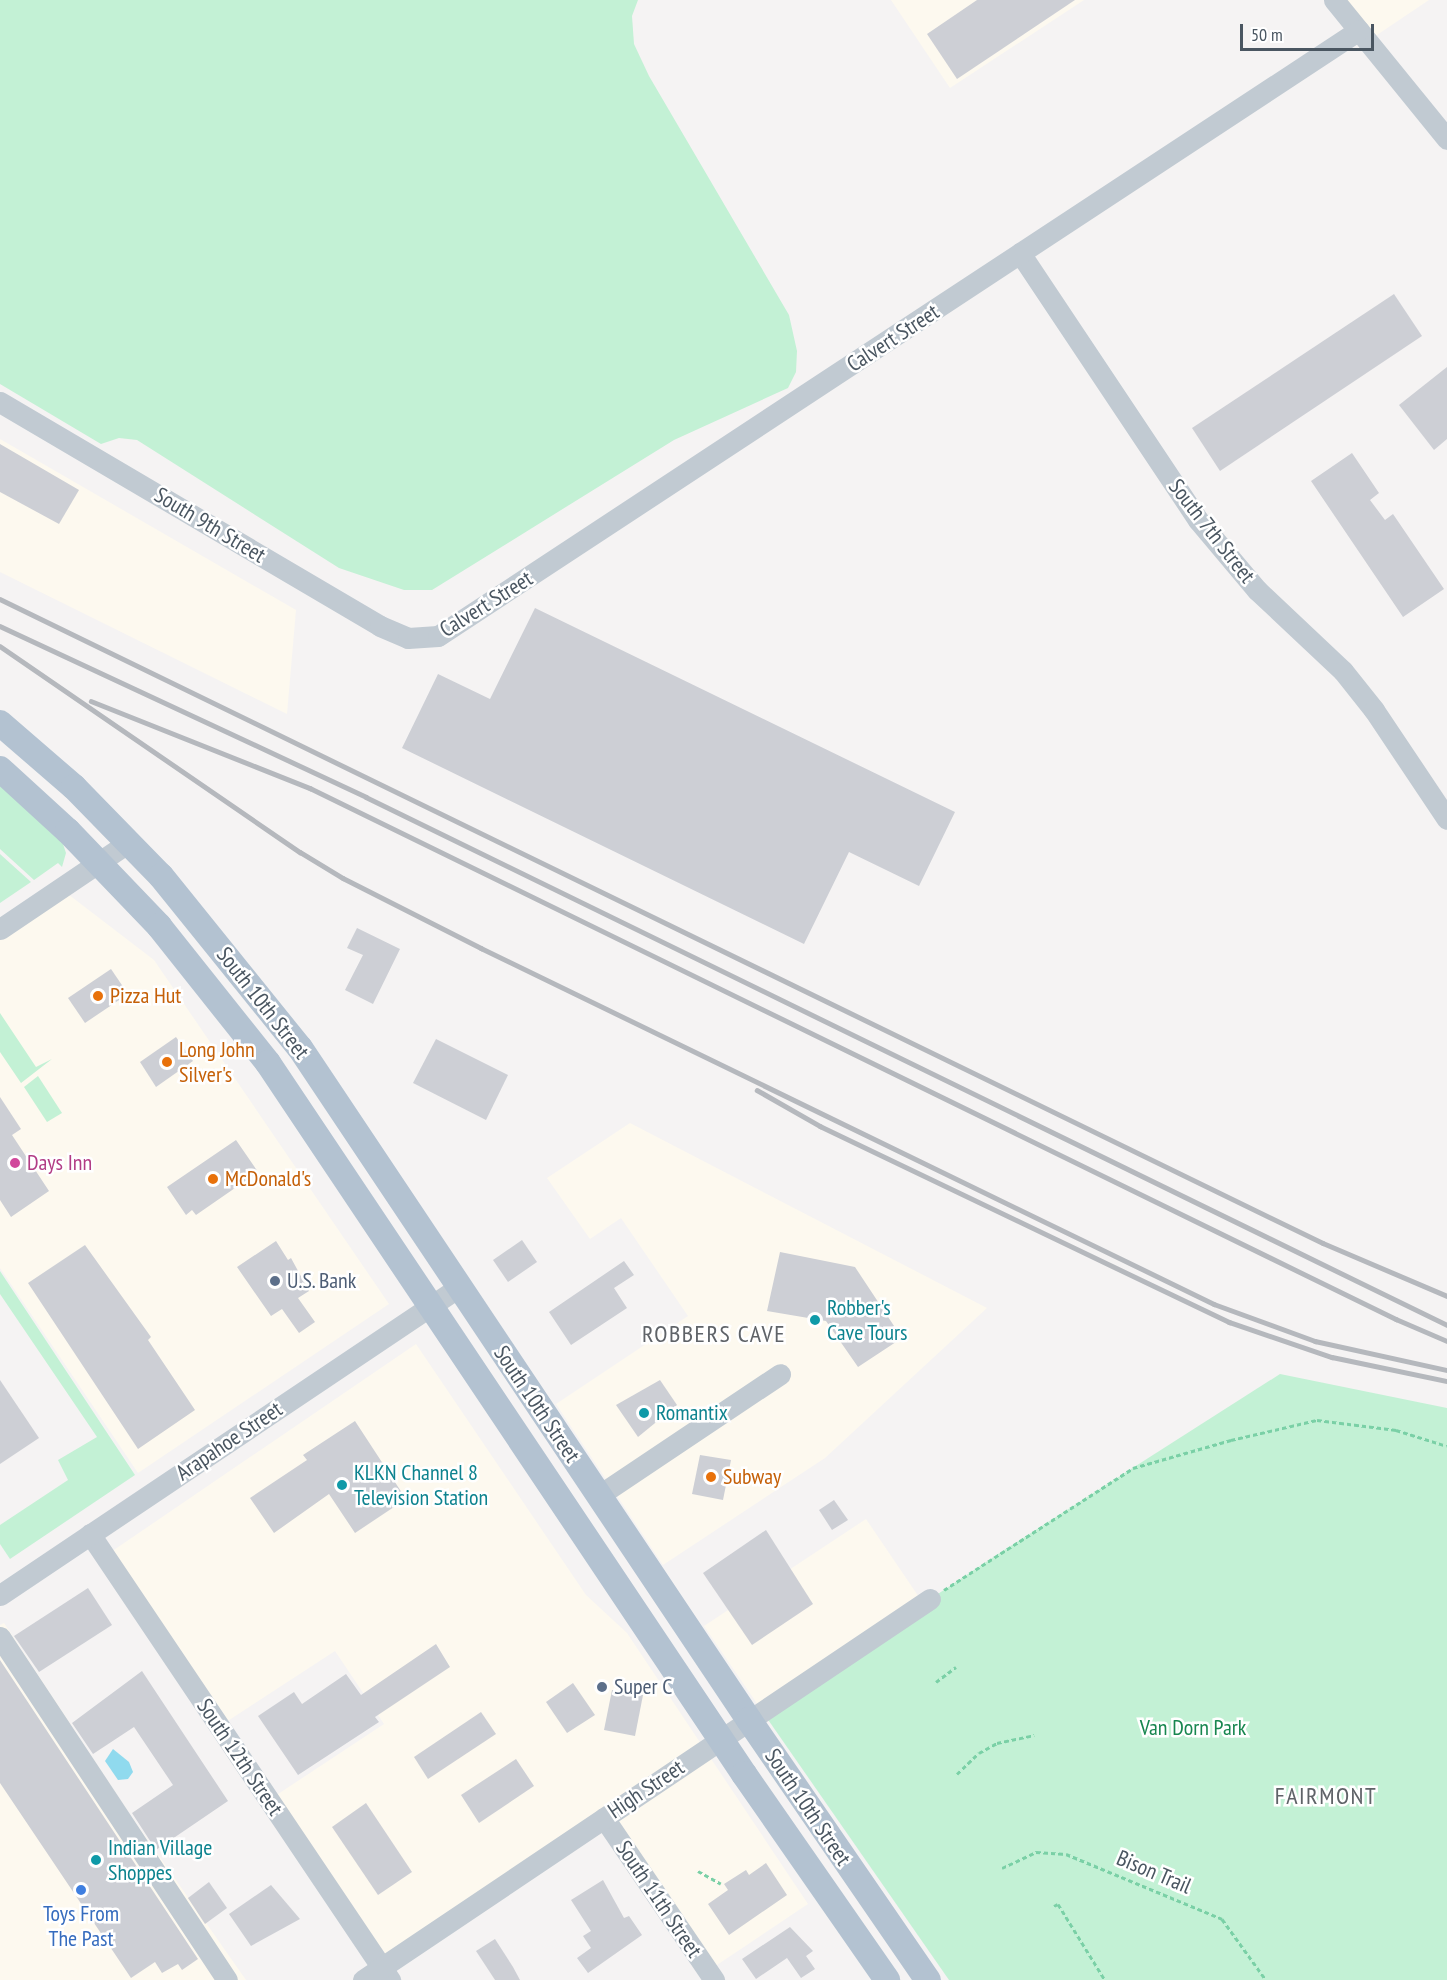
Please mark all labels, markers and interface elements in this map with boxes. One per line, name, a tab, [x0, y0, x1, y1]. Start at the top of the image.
scale bar	[1243, 12, 1376, 50]
text: 50 m	[1251, 23, 1283, 46]
street label: Calvert Street	[842, 299, 944, 377]
street label: South 7th Street	[1163, 474, 1261, 588]
street label: South 9th Street	[150, 482, 270, 568]
street label: Calvert Street	[435, 565, 537, 643]
street label: South 10th Street	[211, 942, 315, 1064]
place label: Pizza Hut	[110, 983, 181, 1009]
marker: Pizza Hut	[91, 989, 105, 1003]
place label: Long John Silver's	[179, 1036, 255, 1088]
marker: Long John Silver's	[160, 1055, 174, 1069]
place label: Days Inn	[27, 1150, 92, 1176]
marker: Days Inn	[8, 1156, 22, 1170]
place label: McDonald's	[225, 1166, 311, 1192]
marker: McDonald's	[206, 1172, 220, 1186]
place label: U.S. Bank	[287, 1268, 358, 1294]
marker: U.S. Bank	[268, 1274, 282, 1288]
place label: Robber's Cave Tours	[827, 1294, 908, 1346]
marker: Robber's Cave Tours	[808, 1313, 822, 1327]
district label: ROBBERS CAVE	[642, 1320, 786, 1348]
street label: South 10th Street	[488, 1341, 586, 1467]
street label: Arapahoe Street	[171, 1396, 287, 1486]
place label: Romantix	[656, 1400, 728, 1426]
marker: Romantix	[637, 1406, 651, 1420]
place label: KLKN Channel 8 Television Station	[354, 1459, 488, 1510]
place label: Subway	[723, 1464, 781, 1490]
marker: Subway	[704, 1470, 718, 1484]
marker: KLKN Channel 8 Television Station	[335, 1478, 349, 1492]
place label: Super C	[614, 1674, 672, 1700]
marker: Super C	[595, 1680, 609, 1694]
street label: South 12th Street	[191, 1694, 289, 1820]
park label: Van Dorn Park	[1140, 1715, 1246, 1741]
street label: South 10th Street	[759, 1744, 857, 1870]
street label: High Street	[603, 1754, 689, 1824]
district label: FAIRMONT	[1275, 1782, 1377, 1810]
place label: Indian Village Shoppes	[108, 1834, 213, 1886]
street label: South 11th Street	[610, 1836, 708, 1962]
street label: Bison Trail	[1112, 1844, 1196, 1900]
marker: Indian Village Shoppes	[89, 1853, 103, 1867]
marker: Toys From The Past	[74, 1883, 88, 1897]
place label: Toys From The Past	[43, 1900, 119, 1952]

